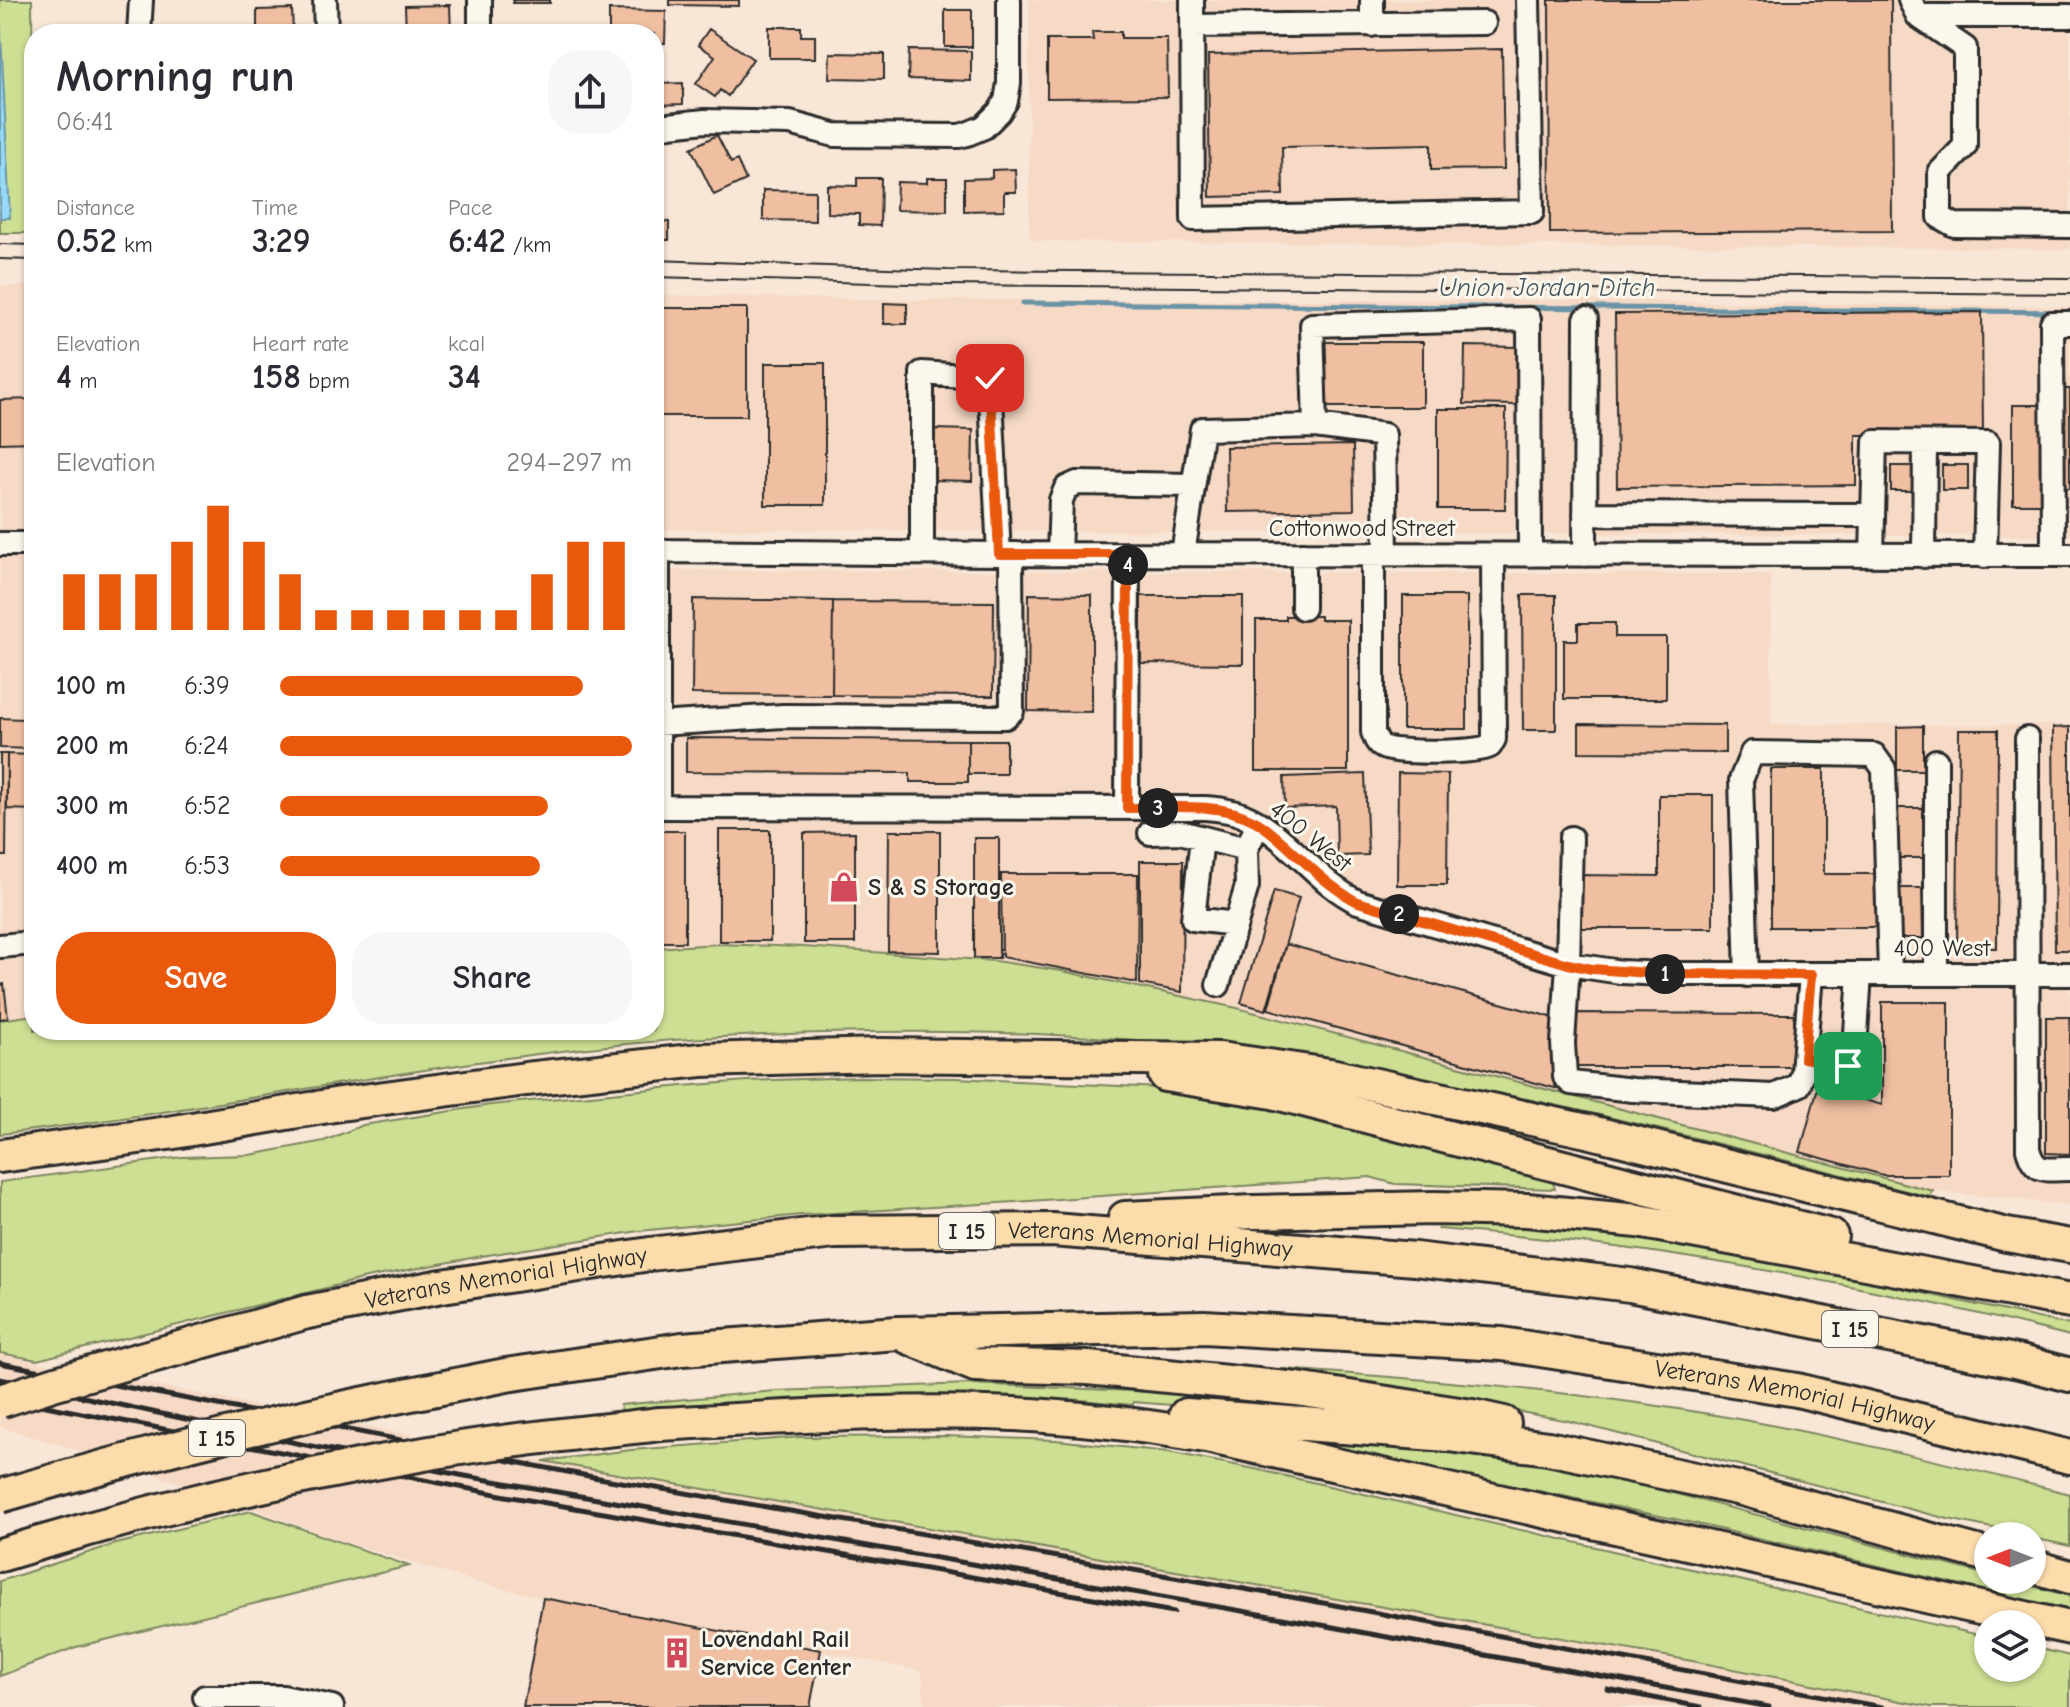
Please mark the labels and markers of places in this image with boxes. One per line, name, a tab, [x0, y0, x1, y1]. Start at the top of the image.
pin	[956, 344, 1024, 412]
pin: 4	[1108, 545, 1148, 585]
pin: 3	[1138, 788, 1178, 828]
shop icon: S & S Storage	[827, 870, 861, 904]
place label: S & S Storage	[868, 873, 1014, 901]
pin: 2	[1379, 894, 1419, 934]
pin: 1	[1645, 954, 1685, 994]
pin	[1814, 1032, 1882, 1100]
place label: Lovendahl Rail Service Center	[701, 1625, 852, 1681]
building icon: Lovendahl Rail Service Center	[660, 1636, 694, 1670]

